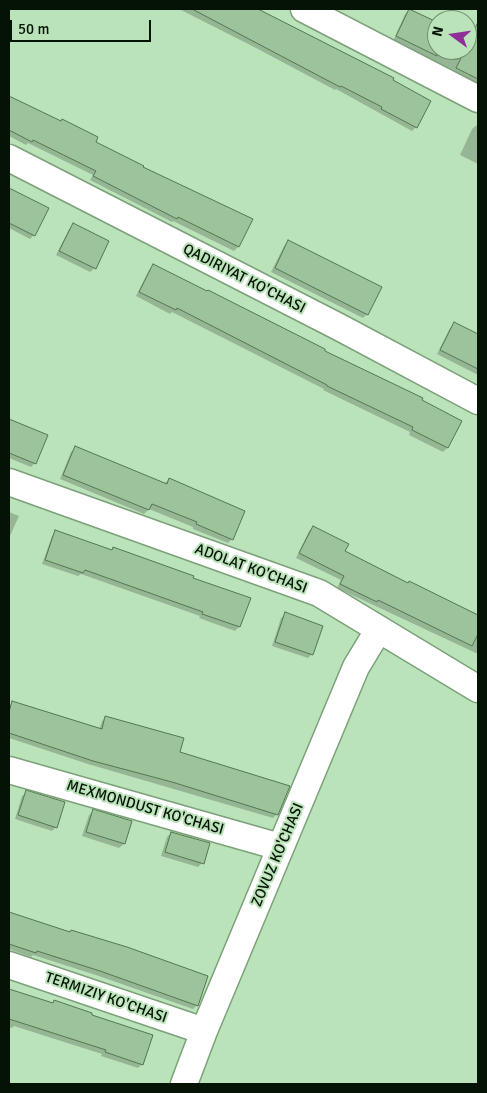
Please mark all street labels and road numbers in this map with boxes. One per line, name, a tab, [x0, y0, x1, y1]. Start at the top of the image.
street label: QADIRIYAT KO'CHASI	[180, 240, 308, 318]
street label: ADOLAT KO'CHASI	[192, 540, 310, 598]
street label: MEXMONDUST KO'CHASI	[64, 777, 226, 839]
street label: ZOVUZ KO'CHASI	[248, 801, 308, 909]
street label: TERMIZIY KO'CHASI	[43, 969, 169, 1027]

